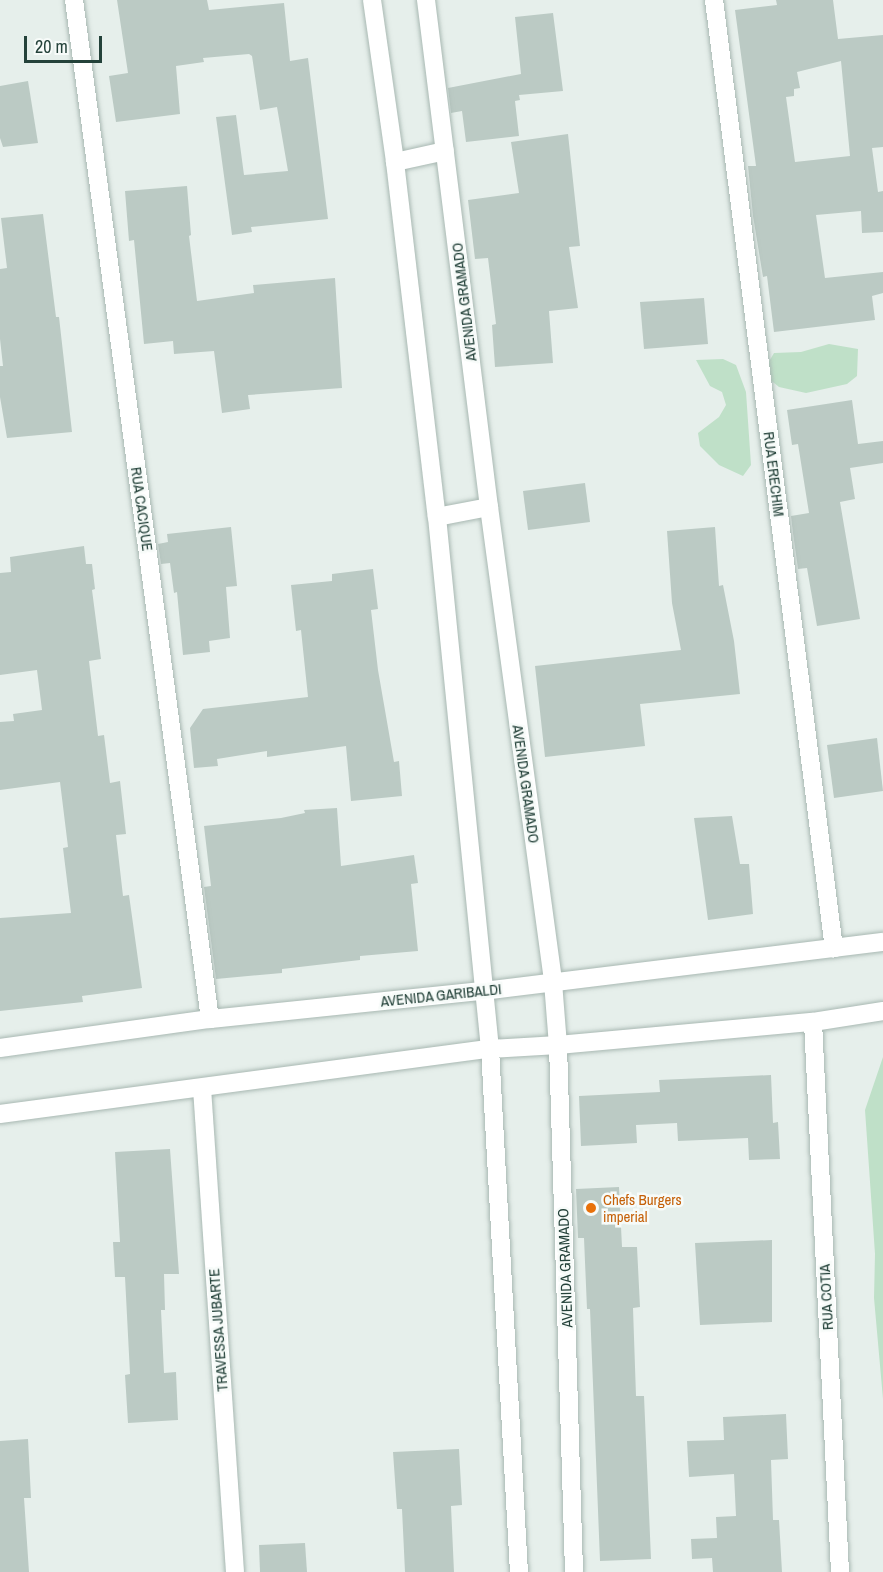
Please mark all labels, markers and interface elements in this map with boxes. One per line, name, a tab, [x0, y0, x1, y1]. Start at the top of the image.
scale bar	[27, 24, 105, 62]
text: 20 m	[35, 34, 68, 59]
street label: AVENIDA GRAMADO	[448, 241, 480, 363]
street label: RUA ERECHIM	[760, 430, 788, 518]
street label: RUA CACIQUE	[127, 465, 157, 553]
street label: AVENIDA GRAMADO	[509, 723, 543, 845]
street label: AVENIDA GARIBALDI	[379, 980, 503, 1010]
place label: Chefs Burgers imperial	[603, 1190, 682, 1225]
marker: Chefs Burgers imperial	[584, 1201, 598, 1215]
street label: AVENIDA GRAMADO	[554, 1208, 576, 1328]
street label: RUA COTIA	[815, 1263, 837, 1331]
street label: TRAVESSA JUBARTE	[205, 1268, 231, 1392]

